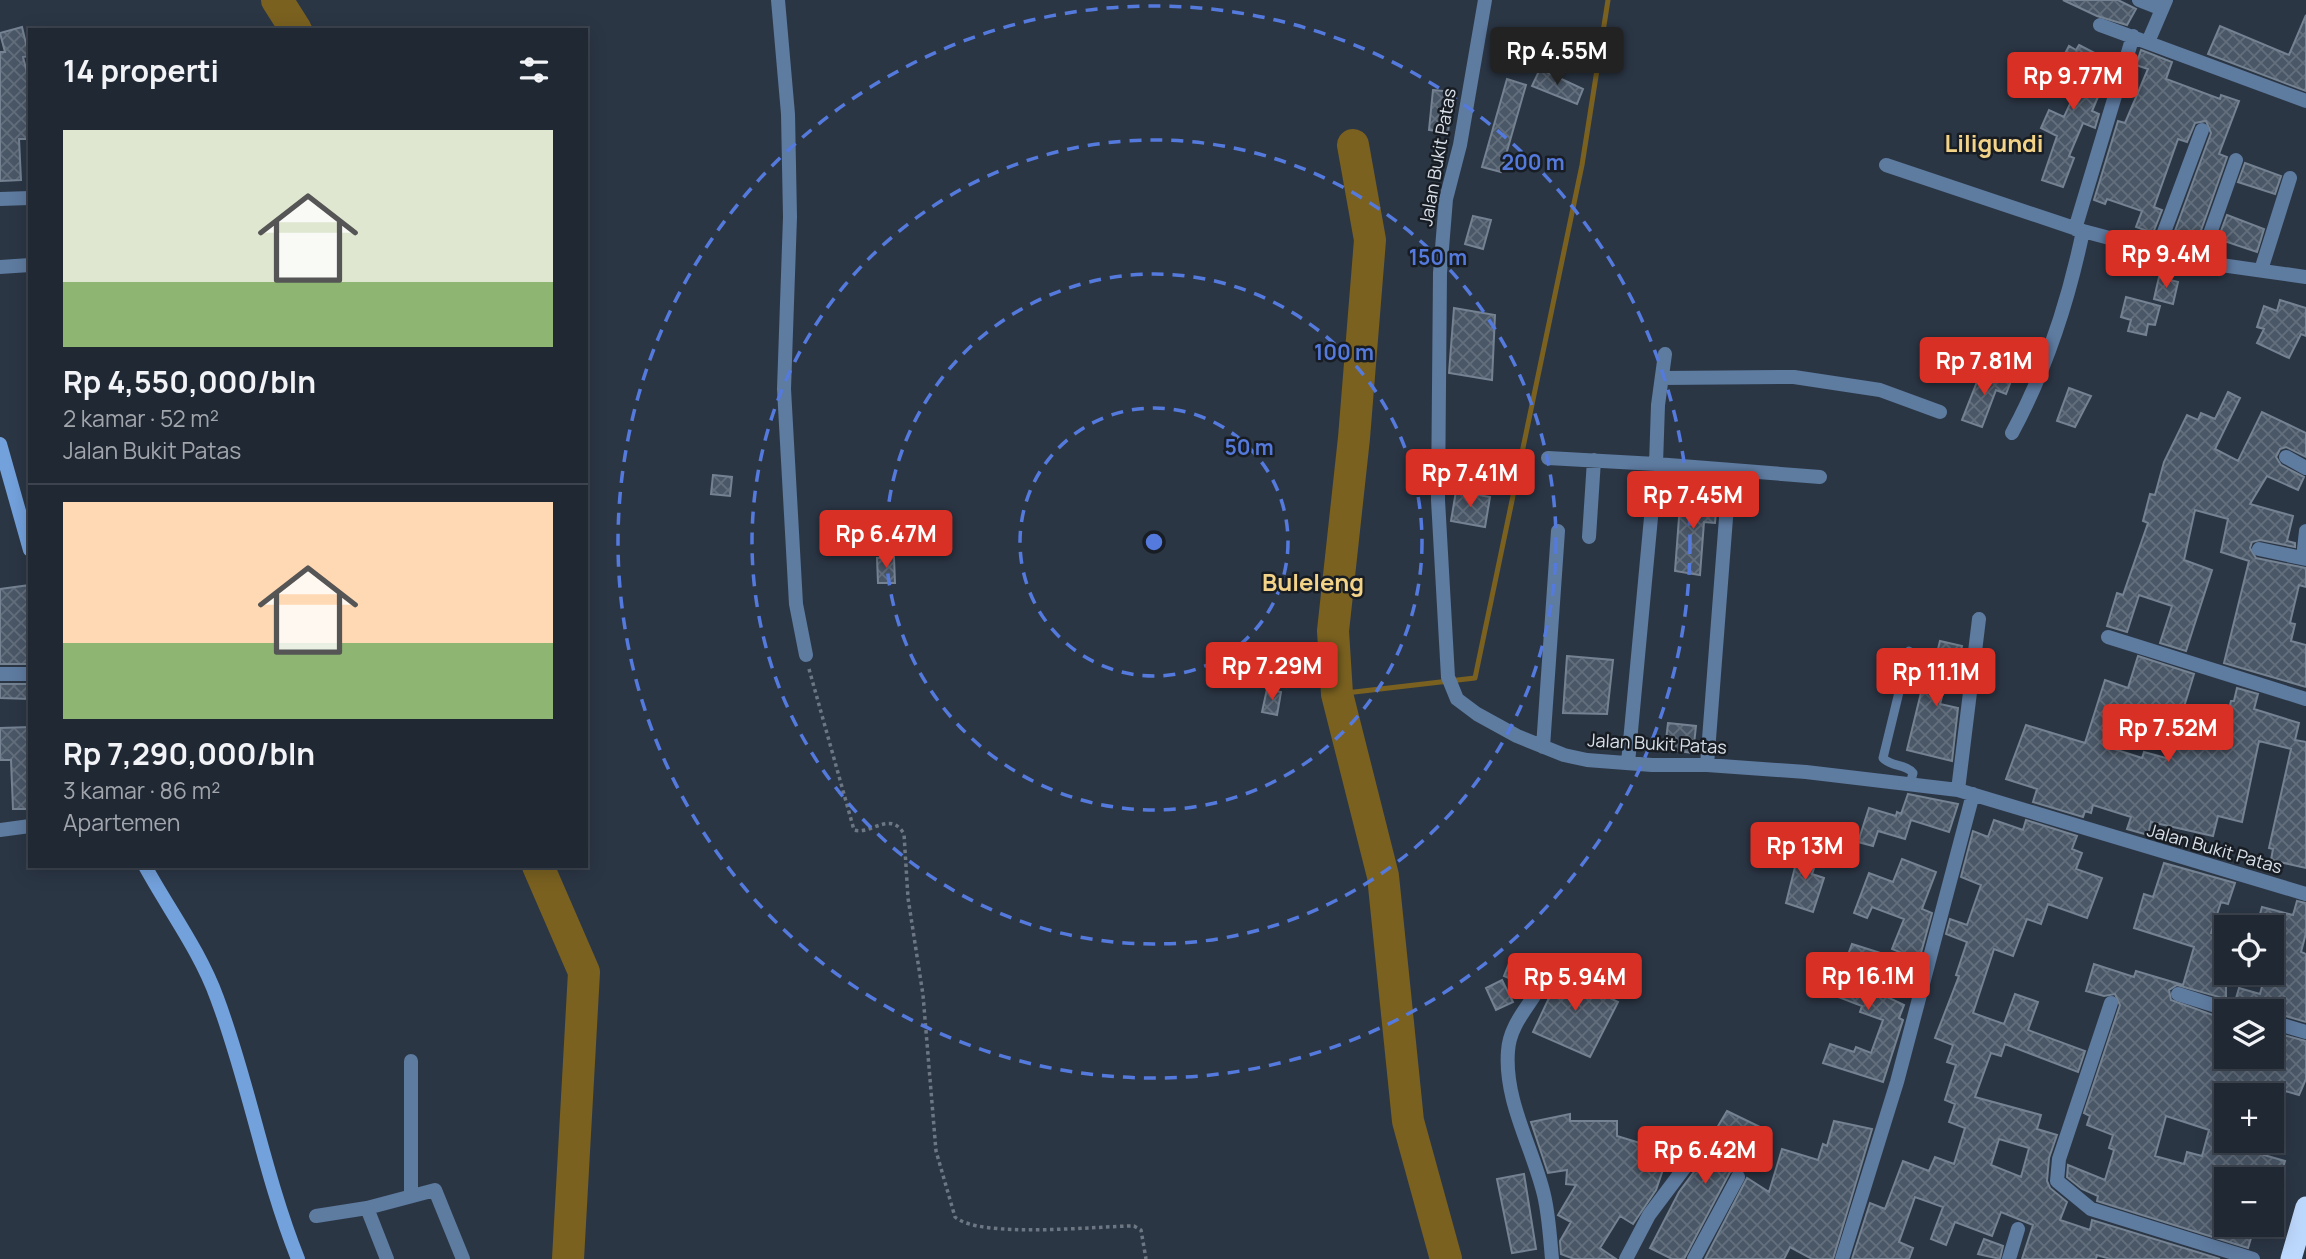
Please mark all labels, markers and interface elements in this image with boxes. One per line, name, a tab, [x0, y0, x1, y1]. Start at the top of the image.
pin: Rp 4.55M	[1485, 28, 1629, 87]
text: Rp 4.55M	[1506, 34, 1608, 66]
text: 14 properti	[63, 50, 219, 91]
icon: filters	[515, 51, 553, 89]
pin: Rp 9.77M	[2001, 52, 2145, 112]
text: Rp 9.77M	[2023, 59, 2123, 91]
street label: Jalan Bukit Patas	[1413, 86, 1461, 228]
district label: Liligundi	[1944, 126, 2044, 159]
text: 200 m	[1501, 148, 1565, 176]
icon: home	[245, 175, 371, 301]
pin: Rp 9.4M	[2101, 230, 2231, 290]
text: Rp 9.4M	[2122, 237, 2210, 269]
text: 150 m	[1409, 243, 1467, 271]
text: 100 m	[1314, 338, 1374, 366]
pin: Rp 7.81M	[1912, 338, 2056, 397]
text: Rp 7.81M	[1936, 344, 2032, 376]
text: Rp 4,550,000/bln	[63, 361, 316, 402]
text: 2 kamar · 52 m²	[63, 402, 219, 434]
text: 50 m	[1224, 433, 1274, 461]
text: Jalan Bukit Patas	[63, 434, 241, 466]
pin: Rp 7.41M	[1398, 449, 1542, 509]
text: Rp 7.41M	[1422, 456, 1518, 488]
pin: Rp 7.45M	[1621, 472, 1765, 531]
text: Rp 7.45M	[1643, 478, 1743, 510]
pin: Rp 6.47M	[814, 510, 958, 570]
text: Rp 6.47M	[835, 517, 937, 549]
centre of rings	[1142, 530, 1166, 554]
icon: home	[245, 547, 371, 673]
district label: Buleleng	[1262, 565, 1364, 598]
pin: Rp 7.29M	[1200, 642, 1344, 702]
pin: Rp 11.1M	[1864, 648, 2008, 708]
text: Rp 7.29M	[1222, 649, 1322, 681]
text: Rp 11.1M	[1892, 655, 1980, 687]
pin: Rp 7.52M	[2096, 704, 2240, 764]
text: Rp 7.52M	[2118, 711, 2218, 743]
street label: Jalan Bukit Patas	[1587, 727, 1727, 759]
text: Rp 7,290,000/bln	[63, 733, 315, 774]
text: 3 kamar · 86 m²	[63, 774, 220, 806]
text: Apartemen	[63, 806, 180, 838]
street label: Jalan Bukit Patas	[2145, 817, 2285, 879]
pin: Rp 13M	[1748, 822, 1862, 882]
text: Rp 13M	[1766, 829, 1844, 861]
map controls	[2214, 915, 2284, 1237]
button: locate	[2214, 915, 2284, 985]
pin: Rp 16.1M	[1796, 953, 1940, 1012]
pin: Rp 5.94M	[1503, 954, 1647, 1013]
text: Rp 16.1M	[1822, 959, 1914, 991]
text: Rp 5.94M	[1524, 960, 1626, 992]
button: layers	[2214, 999, 2284, 1069]
button: +	[2214, 1083, 2284, 1153]
pin: Rp 6.42M	[1633, 1126, 1777, 1186]
text: Rp 6.42M	[1654, 1133, 1756, 1165]
button: −	[2214, 1167, 2284, 1237]

